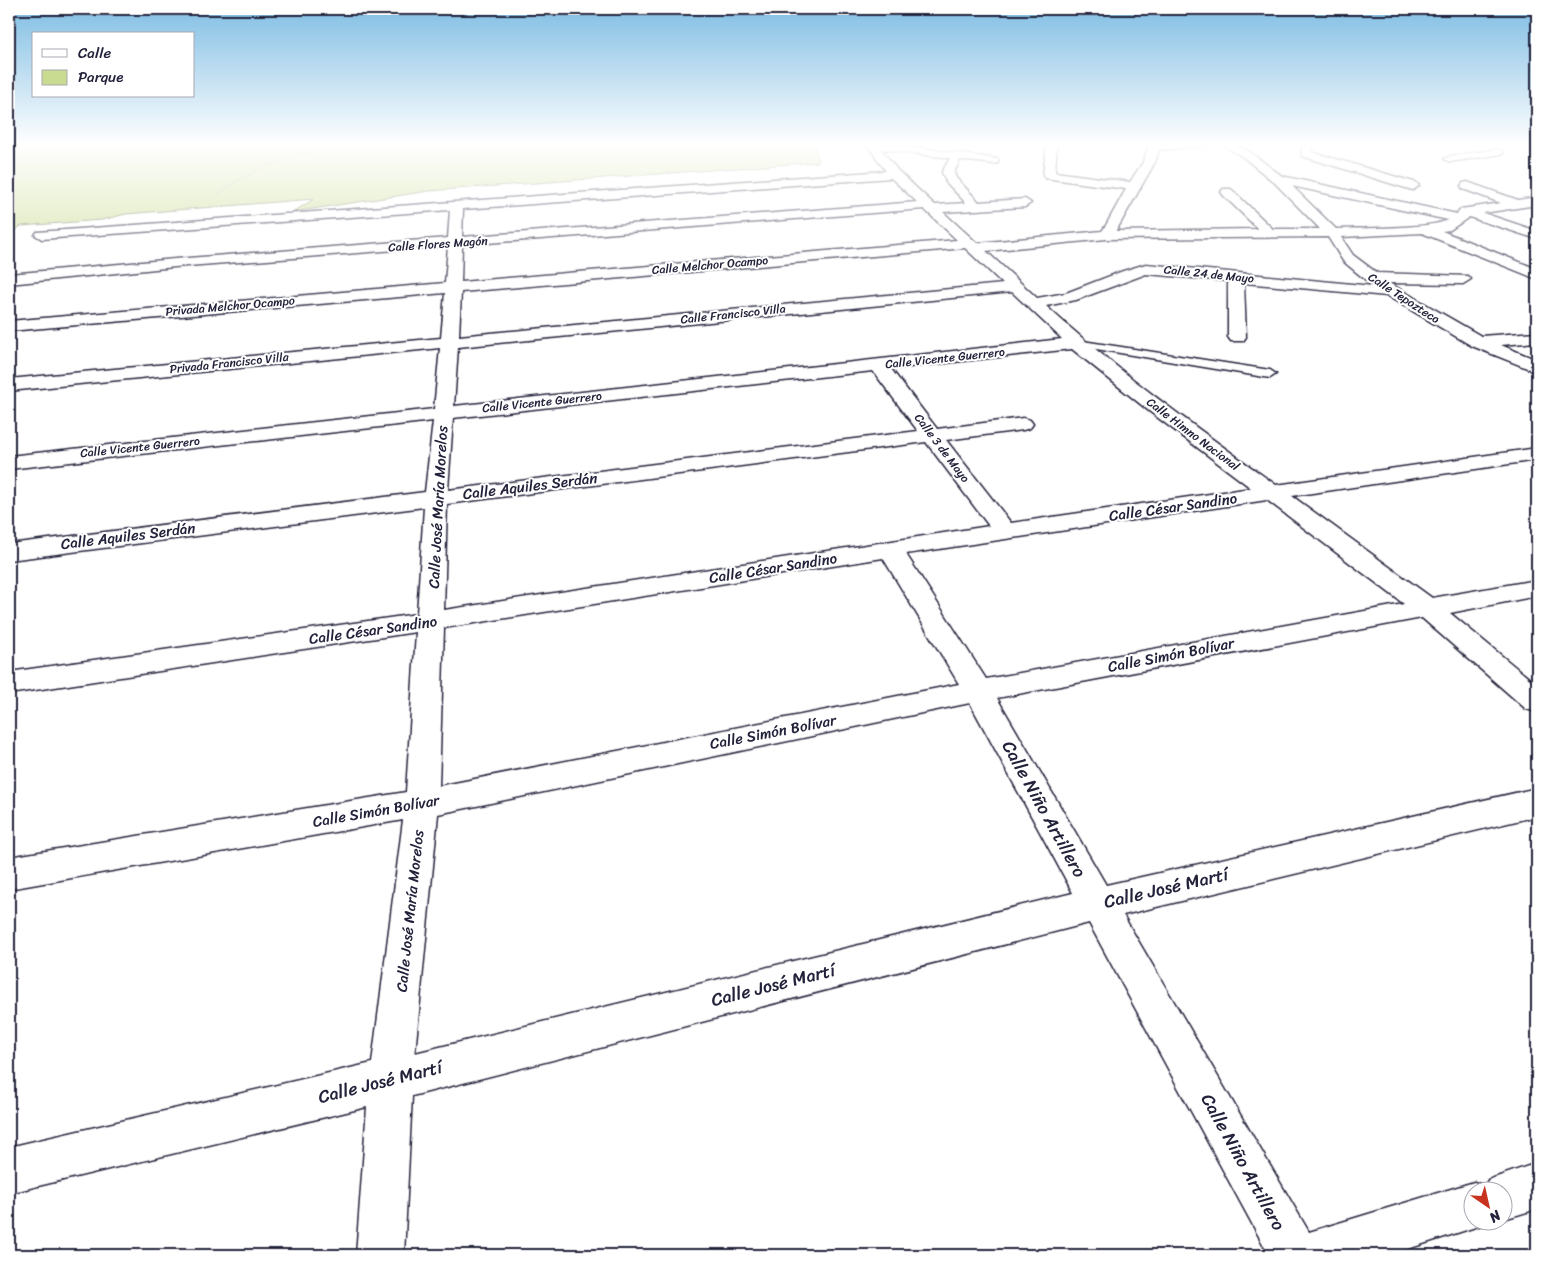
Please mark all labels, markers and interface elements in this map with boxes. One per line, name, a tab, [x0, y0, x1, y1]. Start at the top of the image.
legend	[32, 32, 195, 98]
text: Calle	[78, 40, 111, 66]
text: Parque	[78, 64, 123, 90]
street label: Calle Flores Magón	[387, 230, 489, 258]
street label: Calle Melchor Ocampo	[651, 249, 769, 281]
street label: Calle 24 de Mayo	[1163, 258, 1255, 290]
street label: Calle Tepozteco	[1364, 266, 1444, 330]
street label: Privada Melchor Ocampo	[164, 289, 296, 323]
street label: Calle Francisco Villa	[679, 298, 787, 330]
street label: Calle Vicente Guerrero	[884, 341, 1006, 375]
street label: Privada Francisco Villa	[168, 346, 291, 380]
street label: Calle Vicente Guerrero	[481, 385, 603, 419]
street label: Calle Himno Nacional	[1142, 391, 1245, 477]
street label: Calle 3 de Mayo	[908, 408, 976, 488]
street label: Calle José María Morelos	[421, 425, 455, 589]
street label: Calle Vicente Guerrero	[79, 430, 201, 464]
street label: Calle Aquiles Serdán	[461, 465, 599, 507]
street label: Calle César Sandino	[1107, 485, 1239, 529]
street label: Calle Aquiles Serdán	[59, 515, 197, 557]
street label: Calle César Sandino	[707, 545, 839, 591]
street label: Calle César Sandino	[307, 608, 439, 652]
street label: Calle Simón Bolívar	[1106, 630, 1237, 680]
street label: Calle Simón Bolívar	[708, 707, 839, 757]
street label: Calle Niño Artillero	[993, 734, 1095, 884]
street label: Calle Simón Bolívar	[311, 787, 442, 835]
street label: Calle José María Morelos	[389, 829, 431, 993]
street label: Calle José Martí	[1101, 858, 1233, 918]
street label: Calle José Martí	[708, 954, 840, 1016]
street label: Calle José Martí	[315, 1051, 447, 1113]
street label: Calle Niño Artillero	[1192, 1087, 1294, 1237]
north arrow	[1464, 1182, 1514, 1232]
text: N	[1484, 1203, 1507, 1230]

